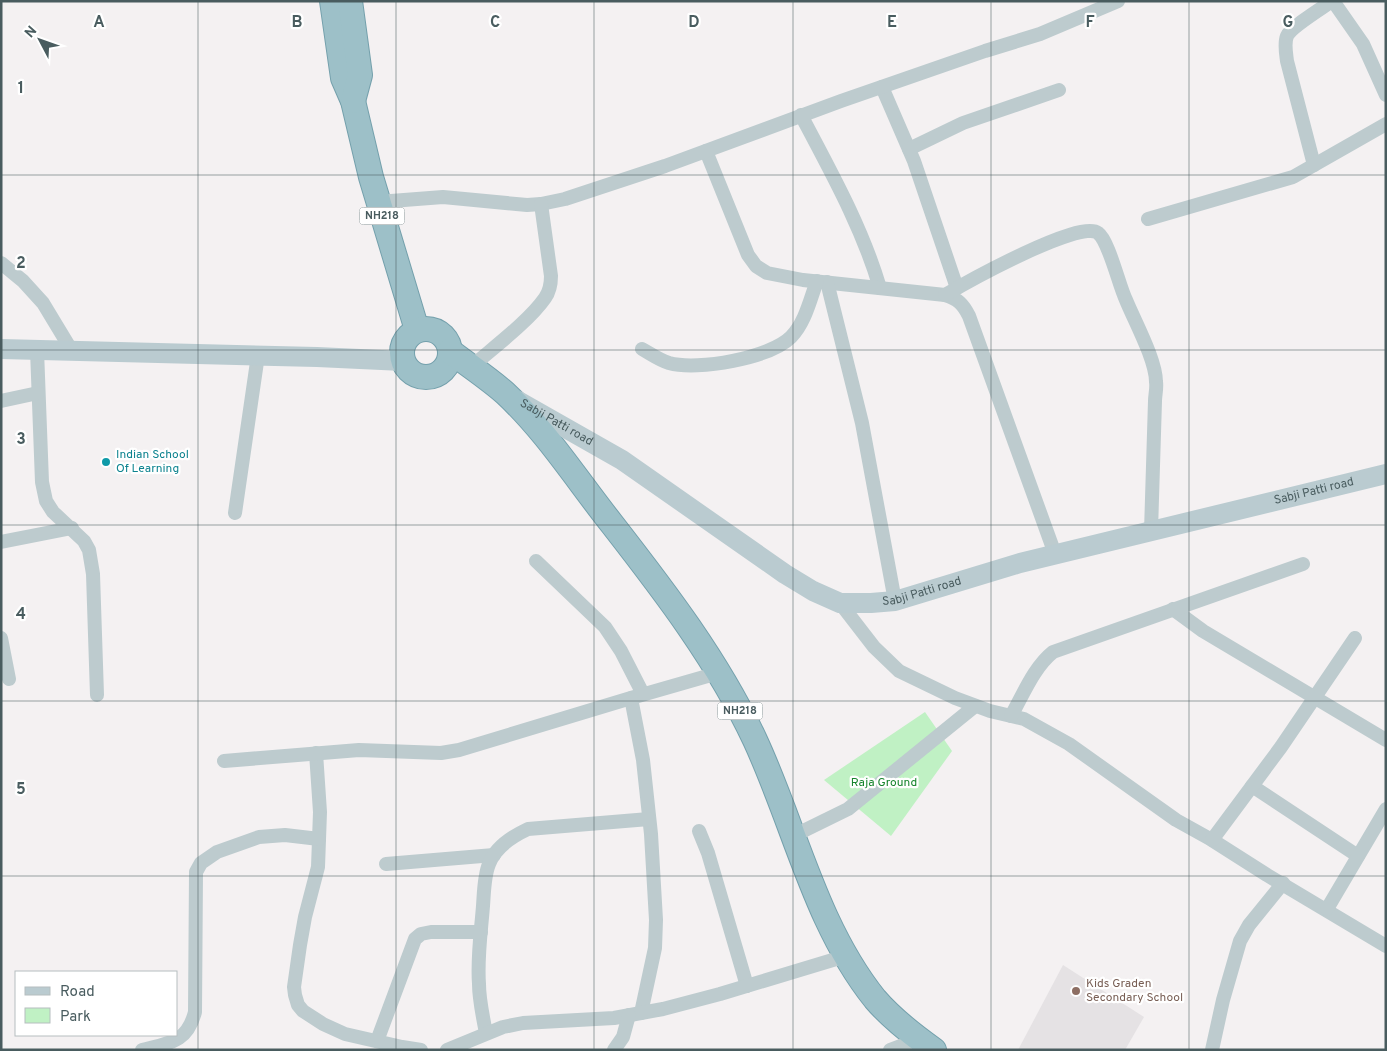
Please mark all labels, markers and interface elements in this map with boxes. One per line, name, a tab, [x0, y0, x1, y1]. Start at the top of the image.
text: A	[93, 13, 105, 33]
text: B	[291, 13, 303, 33]
text: C	[490, 13, 500, 33]
text: D	[688, 13, 700, 33]
text: E	[887, 13, 897, 33]
text: F	[1085, 13, 1095, 33]
text: G	[1283, 13, 1293, 33]
north arrow	[15, 15, 65, 65]
text: N	[22, 23, 41, 42]
text: 1	[18, 79, 24, 99]
road number: NH218	[360, 208, 404, 225]
text: 2	[16, 254, 26, 274]
street label: Sabji Patti road	[517, 396, 596, 450]
text: 3	[16, 430, 26, 450]
place label: Indian School Of Learning	[116, 447, 189, 477]
marker: Indian School Of Learning	[100, 456, 112, 468]
street label: Sabji Patti road	[1272, 474, 1356, 509]
street label: Sabji Patti road	[882, 573, 963, 610]
text: 4	[16, 605, 26, 625]
road number: NH218	[718, 702, 762, 719]
park label: Raja Ground	[851, 775, 917, 791]
text: 5	[16, 780, 26, 800]
legend	[15, 971, 178, 1036]
place label: Kids Graden Secondary School	[1086, 976, 1183, 1006]
text: Road	[60, 983, 95, 1002]
marker: Kids Graden Secondary School	[1070, 985, 1082, 997]
text: Park	[60, 1008, 91, 1027]

